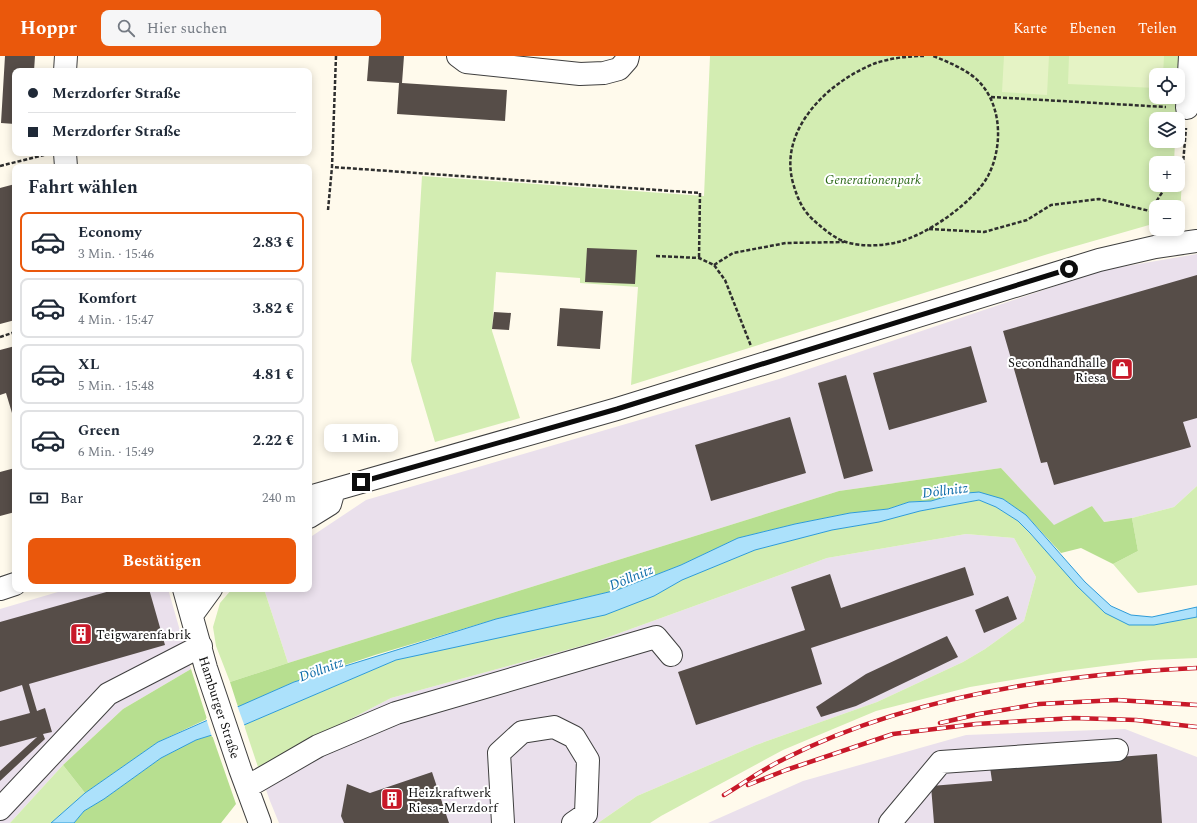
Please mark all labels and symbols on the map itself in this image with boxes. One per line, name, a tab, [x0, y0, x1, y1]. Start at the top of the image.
park label: Generationenpark	[825, 170, 921, 190]
route start	[1060, 260, 1078, 278]
place label: Secondhandhalle Riesa	[1008, 353, 1107, 388]
shop icon: Secondhandhalle Riesa	[1109, 356, 1135, 382]
callout: 1 Min.	[324, 424, 398, 452]
route end	[352, 473, 370, 491]
water label: Döllnitz	[921, 477, 970, 504]
water label: Döllnitz	[606, 559, 657, 596]
building icon: Teigwarenfabrik	[68, 621, 94, 647]
place label: Teigwarenfabrik	[96, 625, 191, 645]
water label: Döllnitz	[296, 652, 347, 687]
street label: Hamburger Straße	[193, 653, 245, 761]
place label: Heizkraftwerk Riesa-Merzdorf	[408, 783, 499, 818]
building icon: Heizkraftwerk Riesa-Merzdorf	[379, 786, 405, 812]

